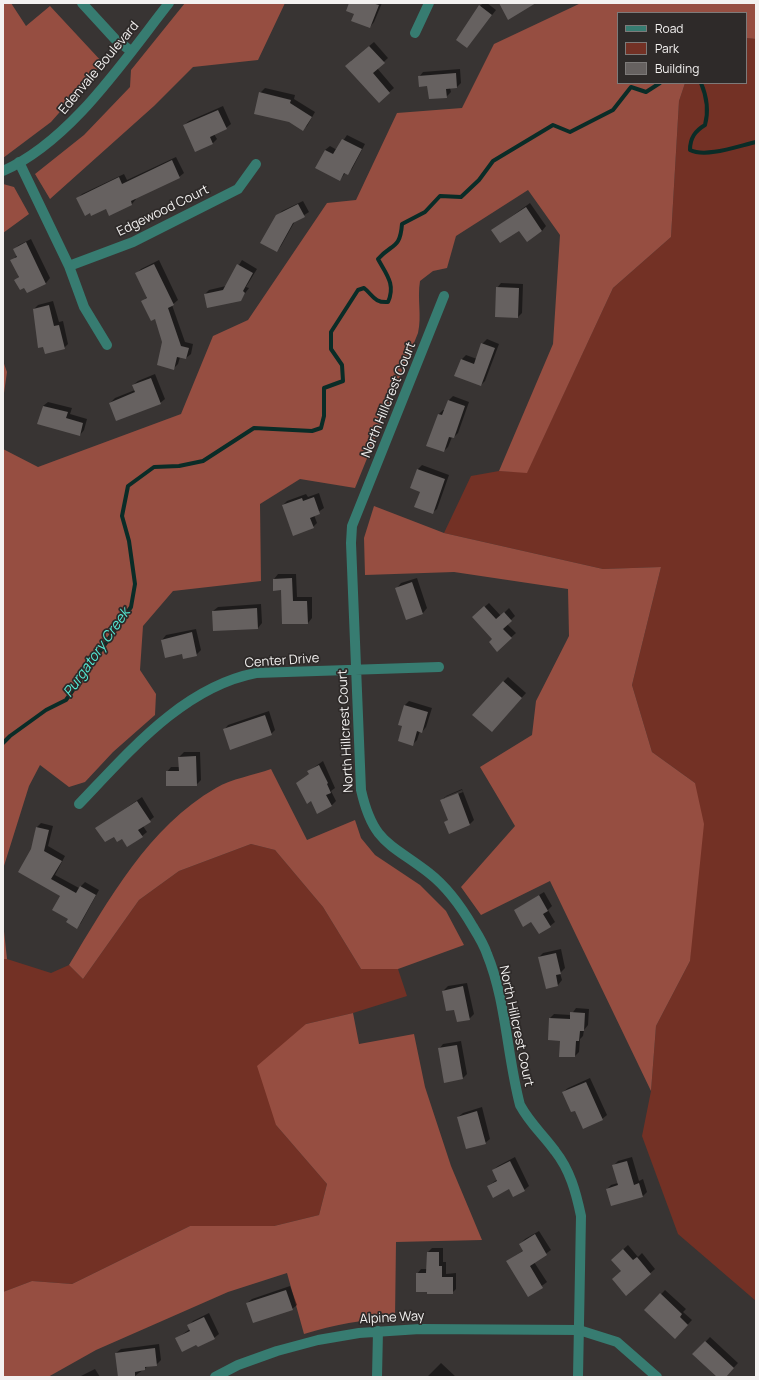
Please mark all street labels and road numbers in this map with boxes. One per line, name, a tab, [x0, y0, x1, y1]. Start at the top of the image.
street label: Edenvale Boulevard	[56, 18, 142, 118]
street label: Edgewood Court	[115, 182, 211, 240]
street label: North Hillcrest Court	[359, 340, 419, 460]
street label: Center Drive	[244, 651, 320, 671]
street label: North Hillcrest Court	[335, 669, 357, 793]
street label: North Hillcrest Court	[496, 964, 536, 1088]
street label: Alpine Way	[359, 1309, 425, 1327]

